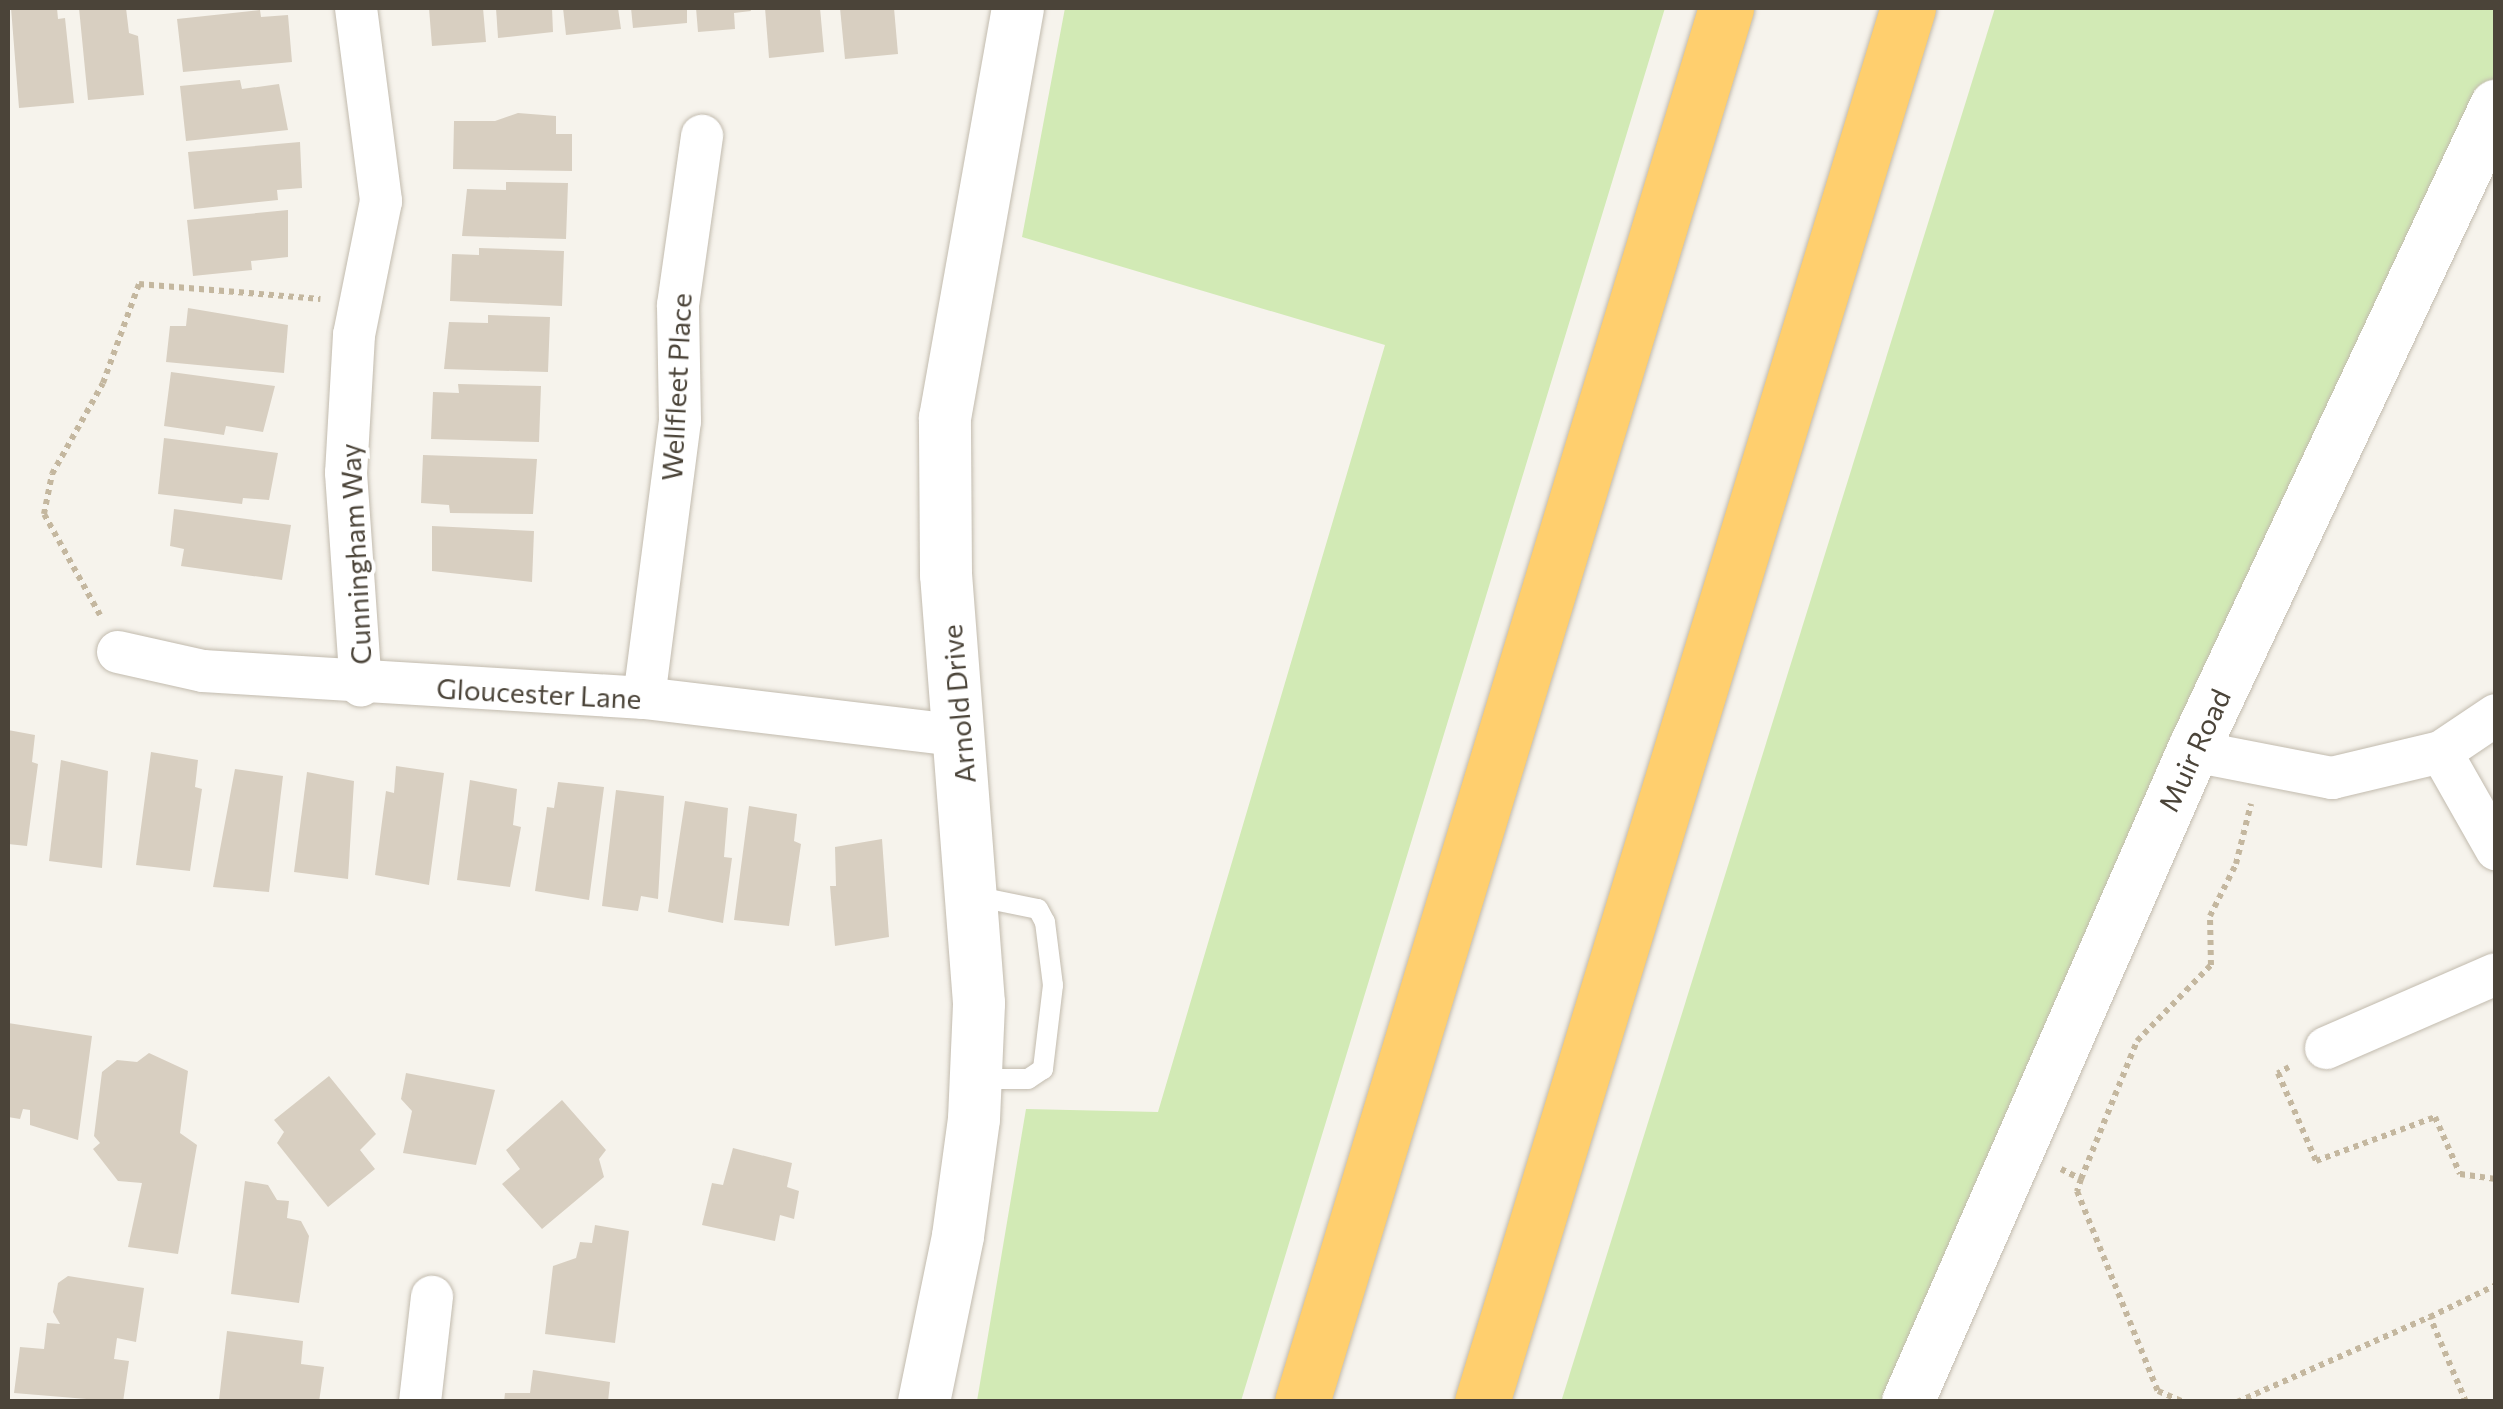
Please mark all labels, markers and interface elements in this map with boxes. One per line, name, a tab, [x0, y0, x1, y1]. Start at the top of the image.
street label: Wellfleet Place	[654, 292, 698, 482]
street label: Cunningham Way	[332, 442, 378, 666]
street label: Arnold Drive	[934, 623, 982, 785]
street label: Gloucester Lane	[436, 671, 642, 715]
street label: Muir Road	[2151, 683, 2237, 817]

